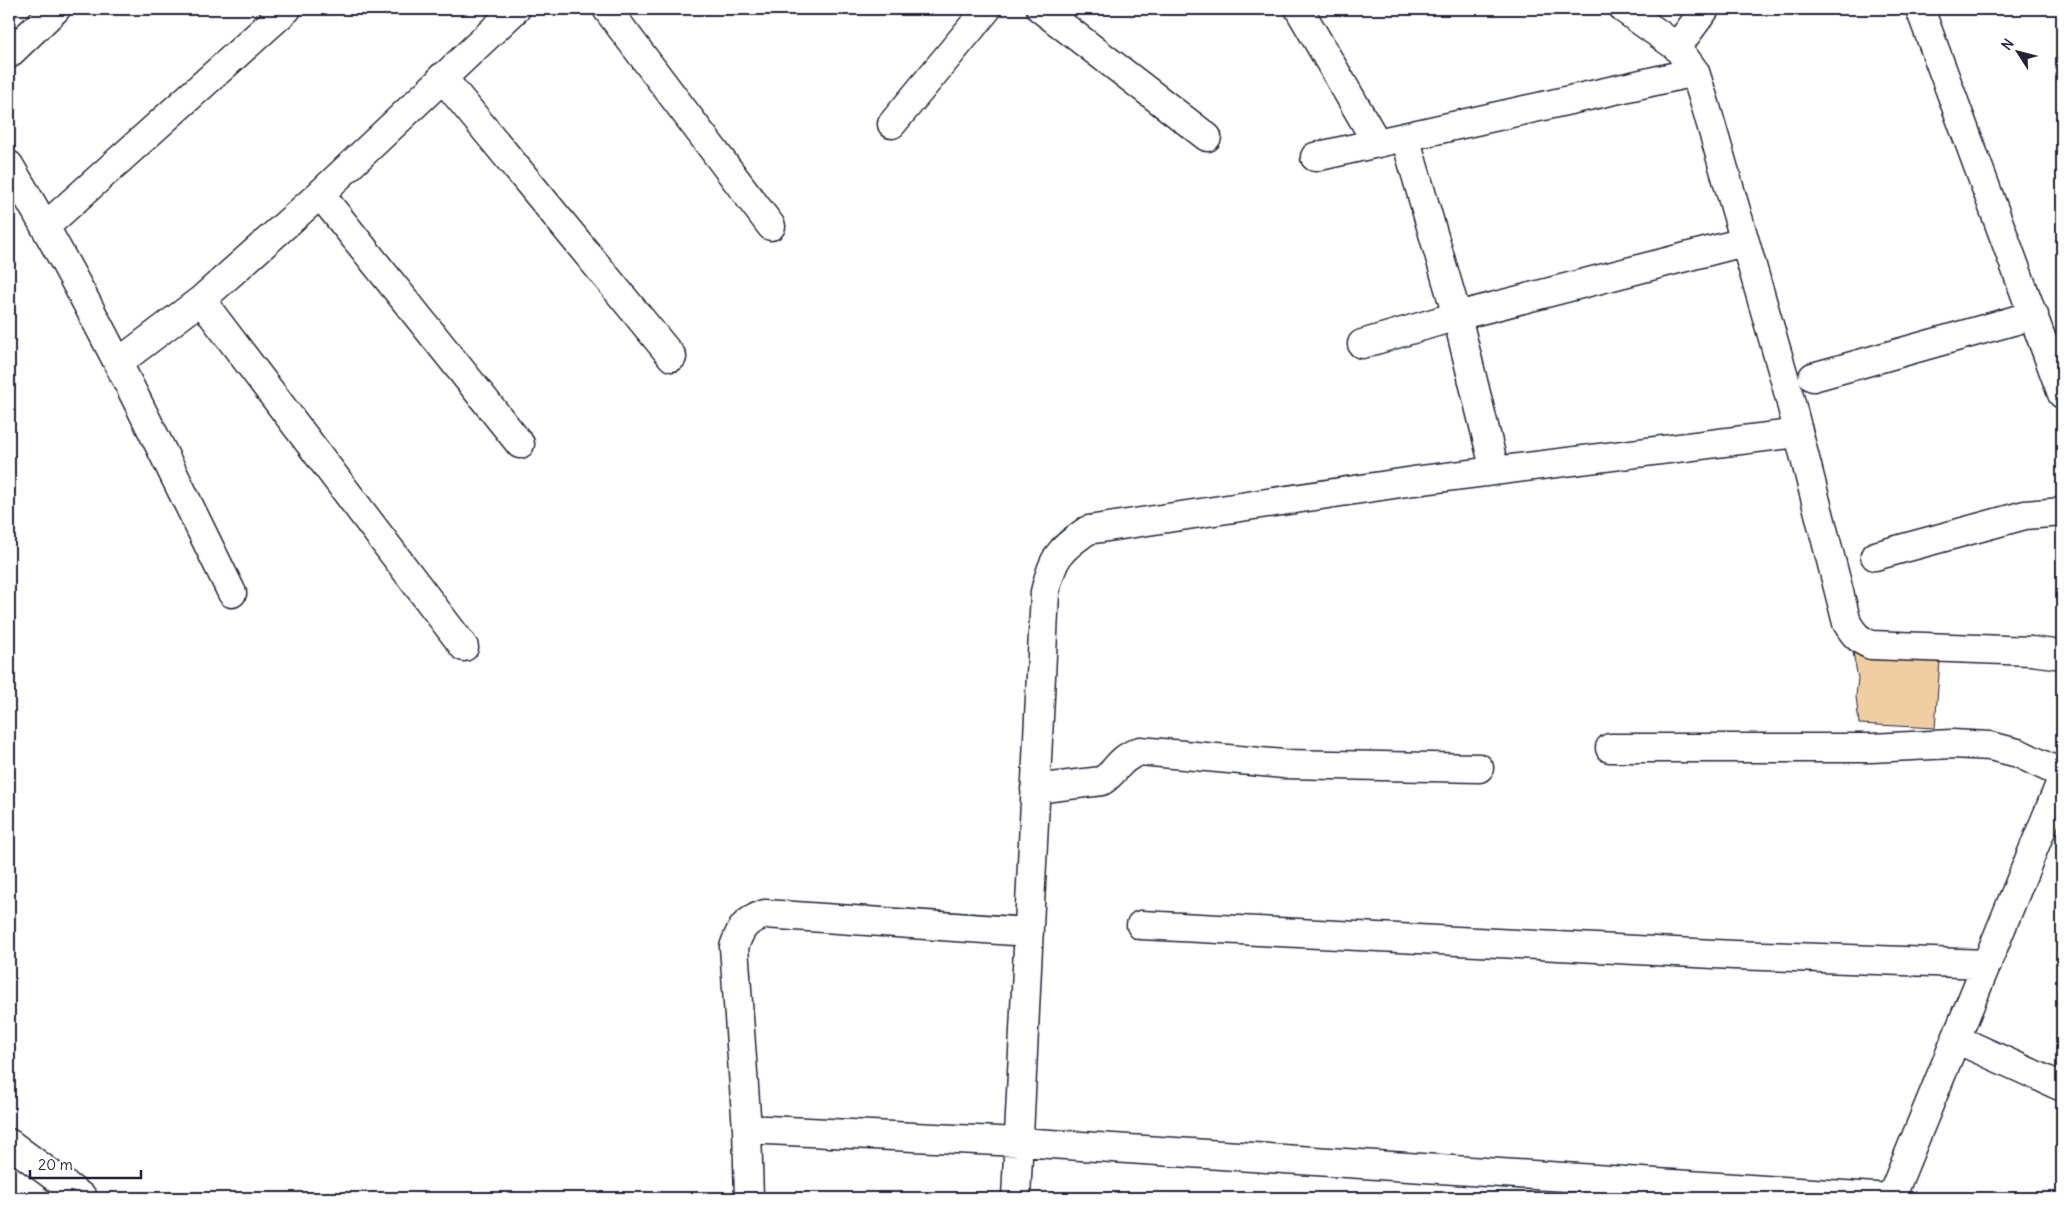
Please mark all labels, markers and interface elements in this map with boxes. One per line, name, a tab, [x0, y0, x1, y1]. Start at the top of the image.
north arrow	[1994, 28, 2044, 78]
text: N	[1997, 35, 2018, 54]
scale bar	[30, 1147, 141, 1179]
text: 20 m	[38, 1155, 73, 1174]

